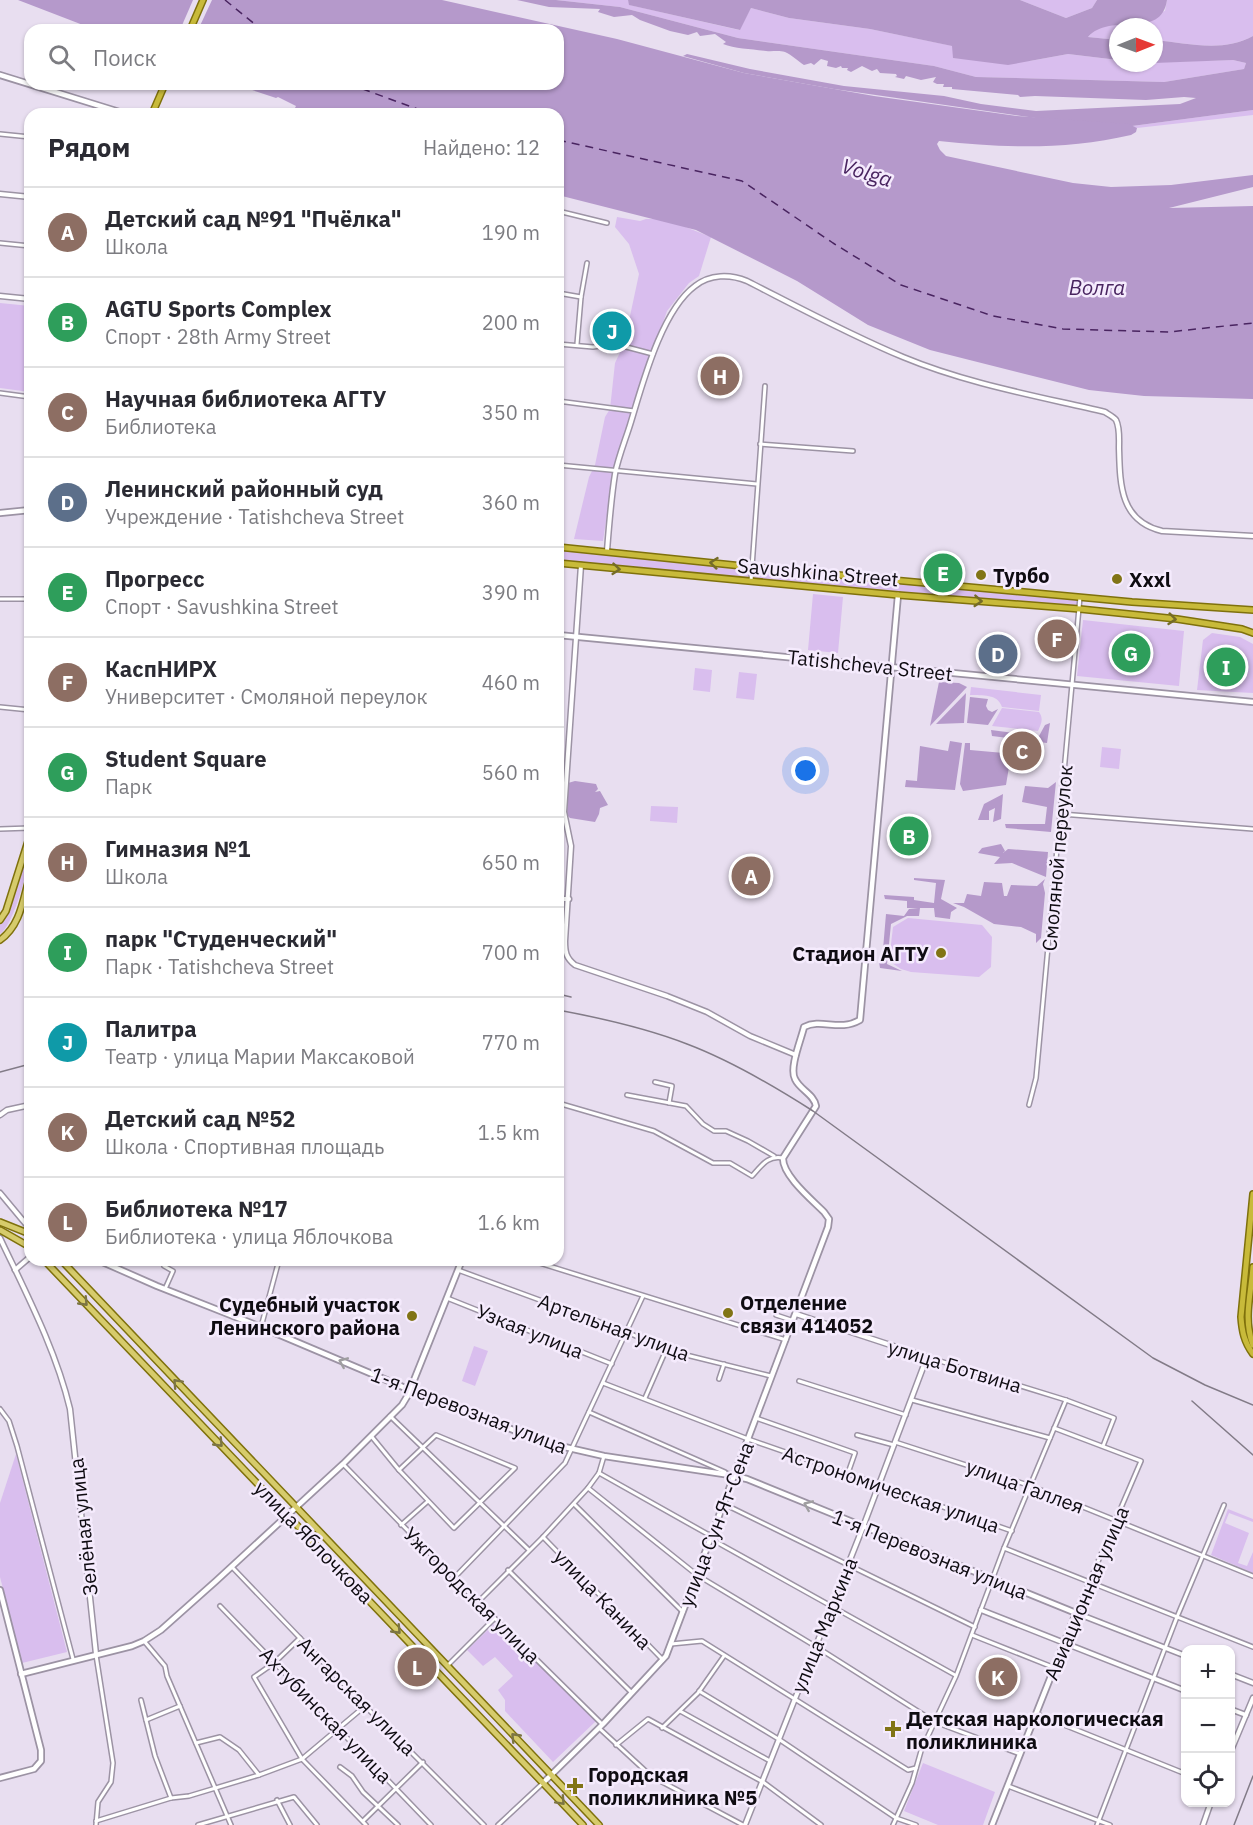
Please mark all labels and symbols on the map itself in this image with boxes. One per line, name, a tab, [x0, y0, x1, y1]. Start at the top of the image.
north arrow	[1109, 18, 1163, 72]
water label: Volga	[838, 151, 896, 193]
water label: Волга	[1069, 273, 1125, 301]
pin: J	[592, 308, 632, 354]
pin: H	[700, 354, 740, 398]
pin: E	[924, 550, 962, 596]
street label: Savushkina Street	[736, 552, 900, 592]
one-way arrow	[709, 557, 718, 570]
one-way arrow	[612, 562, 621, 575]
place label: Турбо	[993, 562, 1050, 589]
place label: Xxxl	[1129, 566, 1171, 593]
marker: Турбо	[974, 568, 988, 582]
marker: Xxxl	[1110, 572, 1124, 586]
one-way arrow	[973, 594, 982, 607]
one-way arrow	[1167, 612, 1177, 625]
pin: F	[1038, 616, 1076, 662]
pin: G	[1112, 630, 1150, 676]
pin: D	[978, 632, 1018, 676]
street label: Tatishcheva Street	[786, 643, 954, 687]
pin: I	[1206, 644, 1246, 690]
pin: C	[1002, 728, 1042, 774]
your location	[791, 756, 820, 785]
street label: Смоляной переулок	[1035, 764, 1079, 952]
pin: B	[890, 814, 928, 858]
pin: A	[732, 854, 771, 898]
place label: Стадион АГТУ	[792, 940, 929, 967]
marker: Стадион АГТУ	[934, 946, 948, 960]
street label: Артельная улица	[535, 1287, 694, 1367]
place label: Отделение связи 414052	[740, 1289, 873, 1339]
place label: Судебный участок Ленинского района	[209, 1291, 400, 1341]
one-way arrow	[77, 1295, 88, 1306]
street label: Узкая улица	[473, 1297, 588, 1365]
marker: Отделение связи 414052	[721, 1306, 735, 1320]
marker: Судебный участок Ленинского района	[405, 1309, 419, 1323]
street label: улица Ботвина	[885, 1333, 1026, 1399]
one-way arrow	[338, 1357, 349, 1369]
street label: 1-я Перевозная улица	[367, 1360, 571, 1460]
one-way arrow	[173, 1380, 184, 1390]
one-way arrow	[212, 1436, 223, 1447]
street label: улица Сун Ят-Сена	[672, 1437, 760, 1610]
street label: Астрономическая улица	[779, 1439, 1003, 1539]
street label: улица Галлея	[962, 1452, 1088, 1520]
street label: Зелёная улица	[62, 1456, 104, 1597]
street label: улица Яблочкова	[248, 1475, 380, 1610]
one-way arrow	[803, 1500, 814, 1512]
street label: 1-я Перевозная улица	[828, 1502, 1032, 1606]
street label: Авиационная улица	[1037, 1502, 1135, 1684]
street label: Ужгородская улица	[398, 1521, 547, 1670]
street label: улица Канина	[548, 1543, 658, 1655]
street label: улица Маркина	[785, 1553, 864, 1697]
one-way arrow	[390, 1622, 401, 1633]
street label: Ангарская улица	[292, 1631, 422, 1761]
street label: Ахтубинская улица	[254, 1641, 398, 1789]
pin: L	[398, 1644, 436, 1690]
pin: K	[978, 1654, 1018, 1700]
place label: Детская наркологическая поликлиника	[906, 1705, 1164, 1755]
marker: Детская наркологическая поликлиника	[884, 1720, 902, 1738]
one-way arrow	[511, 1733, 522, 1744]
place label: Городская поликлиника №5	[588, 1761, 757, 1811]
marker: Городская поликлиника №5	[566, 1777, 584, 1795]
one-way arrow	[553, 1794, 564, 1805]

